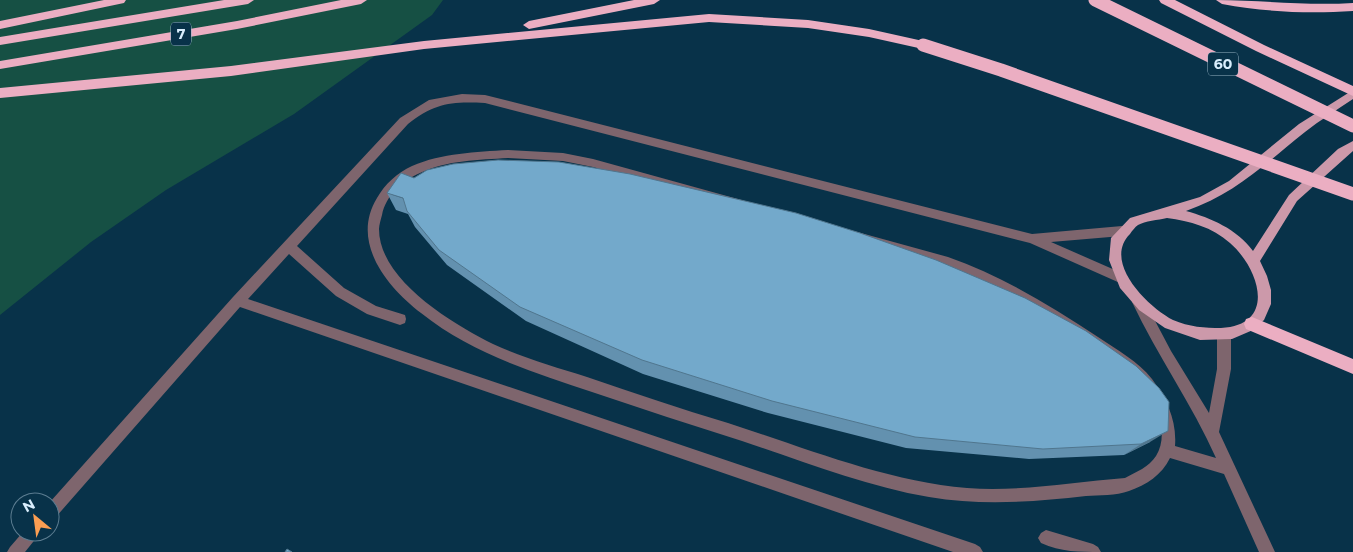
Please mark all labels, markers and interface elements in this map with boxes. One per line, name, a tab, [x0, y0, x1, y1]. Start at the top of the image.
road number: 7	[171, 22, 191, 46]
road number: 60	[1208, 52, 1238, 76]
north arrow	[10, 492, 60, 542]
text: N	[19, 495, 38, 516]

